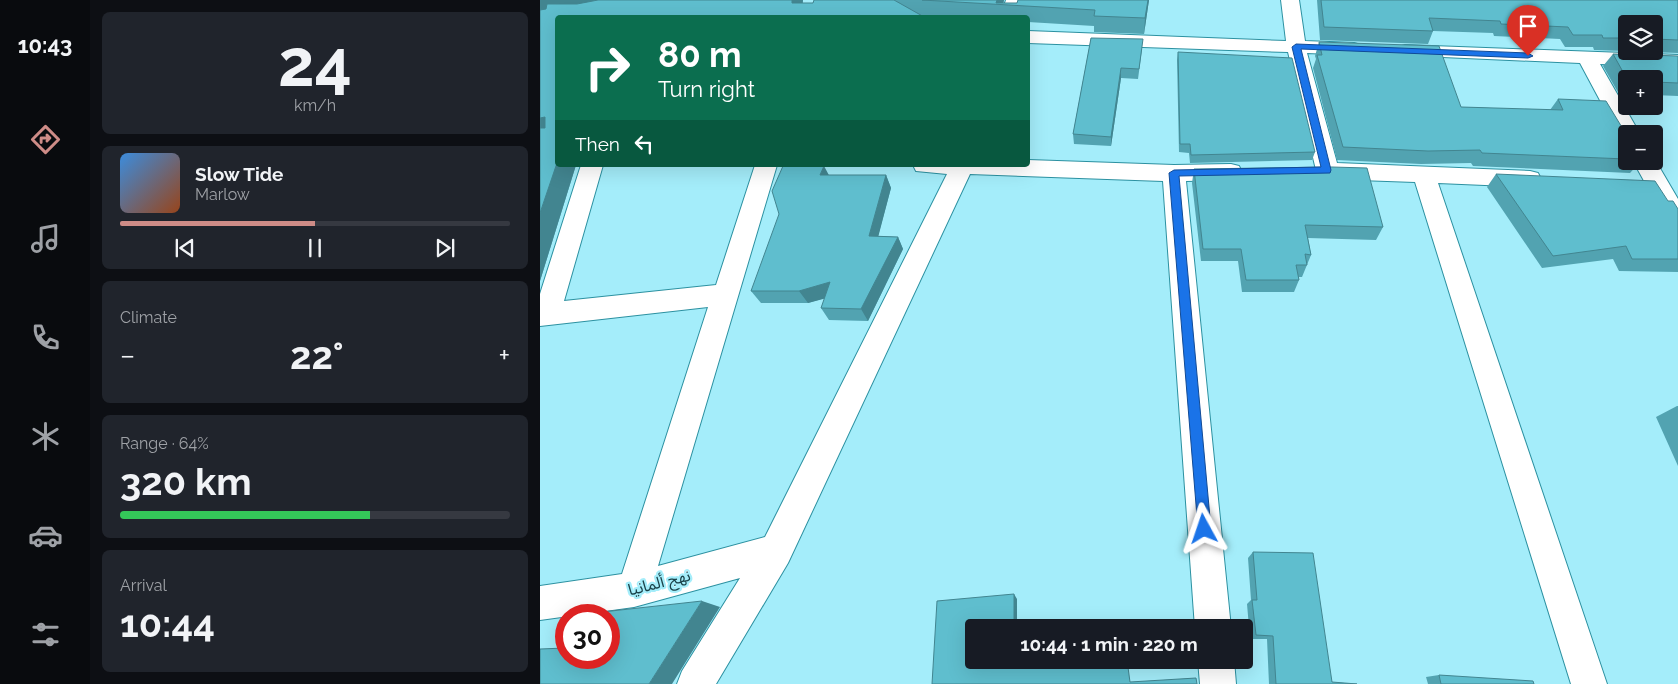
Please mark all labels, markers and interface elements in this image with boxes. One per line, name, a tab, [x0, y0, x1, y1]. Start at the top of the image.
pin	[1507, 5, 1549, 56]
icon: arrive	[1514, 12, 1542, 40]
map controls	[1618, 15, 1663, 170]
button: layers	[1618, 15, 1663, 60]
text: 24	[278, 25, 352, 101]
text: 10:43	[18, 32, 72, 58]
text: 80 m	[658, 34, 742, 75]
icon: right	[575, 35, 640, 100]
button: +	[1618, 70, 1663, 115]
text: Turn right	[658, 76, 755, 102]
text: km/h	[294, 96, 336, 115]
icon: directions	[28, 122, 63, 157]
button: −	[1618, 125, 1663, 170]
icon: left	[630, 130, 658, 158]
text: Then	[575, 133, 620, 155]
text: Slow Tide	[195, 163, 284, 185]
text: Marlow	[195, 185, 250, 204]
icon: music	[28, 221, 63, 256]
icon: previous	[171, 234, 199, 262]
icon: pause	[301, 234, 329, 262]
icon: next	[431, 234, 459, 262]
text: Climate	[120, 308, 177, 327]
icon: phone	[28, 320, 63, 355]
text: 22°	[290, 333, 343, 378]
text: −	[120, 339, 135, 372]
text: +	[498, 339, 510, 372]
icon: climate	[28, 419, 63, 454]
text: Range · 64%	[120, 434, 209, 453]
text: 320 km	[120, 459, 252, 504]
position arrow	[1177, 502, 1229, 554]
icon: car	[28, 518, 63, 553]
street label: نهج ألمانيا	[626, 566, 693, 602]
text: Arrival	[120, 576, 167, 595]
text: 10:44	[120, 601, 215, 646]
speed limit sign: 30	[555, 604, 620, 669]
icon: filters	[28, 617, 63, 652]
text: 10:44 · 1 min · 220 m	[1020, 633, 1198, 655]

